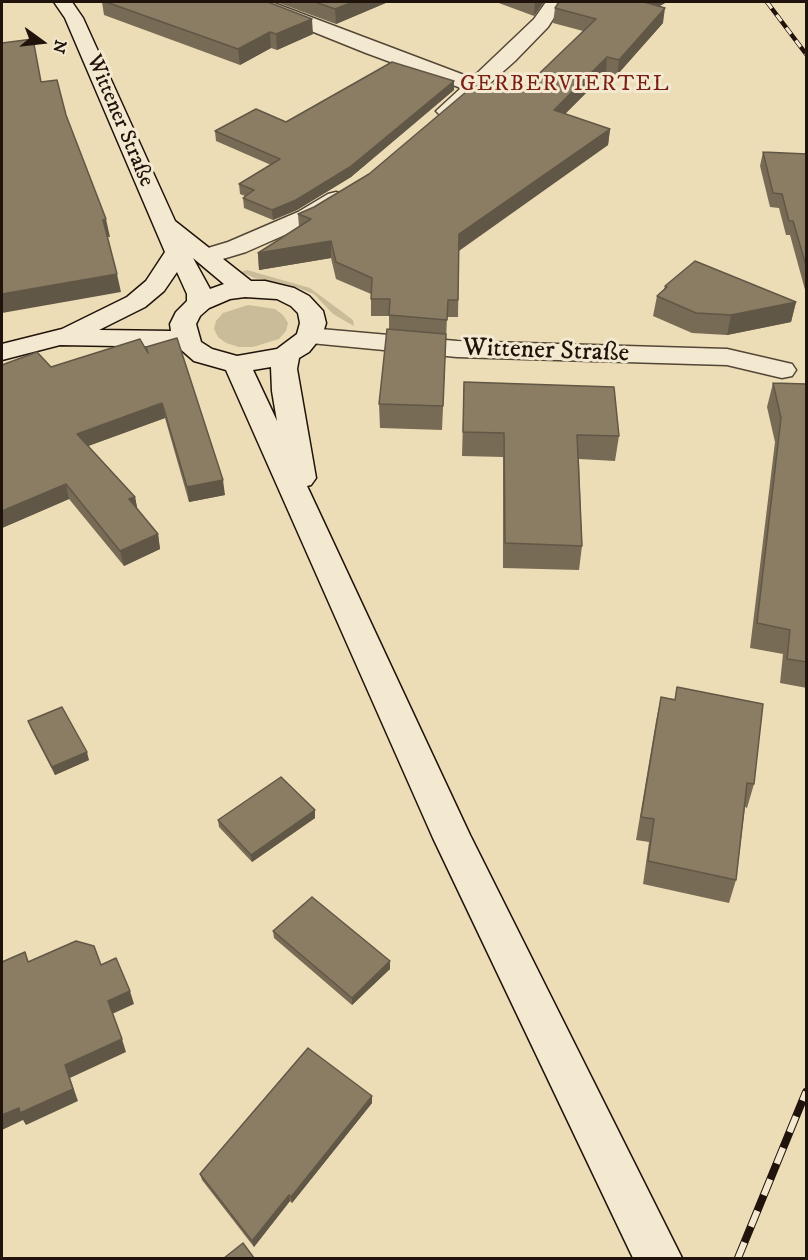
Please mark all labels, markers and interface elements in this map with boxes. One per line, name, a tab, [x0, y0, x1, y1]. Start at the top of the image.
north arrow	[12, 12, 72, 72]
text: N	[48, 38, 71, 56]
street label: Wittener Straße	[79, 51, 159, 191]
district label: GERBERVIERTEL	[460, 72, 670, 98]
street label: Wittener Straße	[462, 334, 630, 370]

